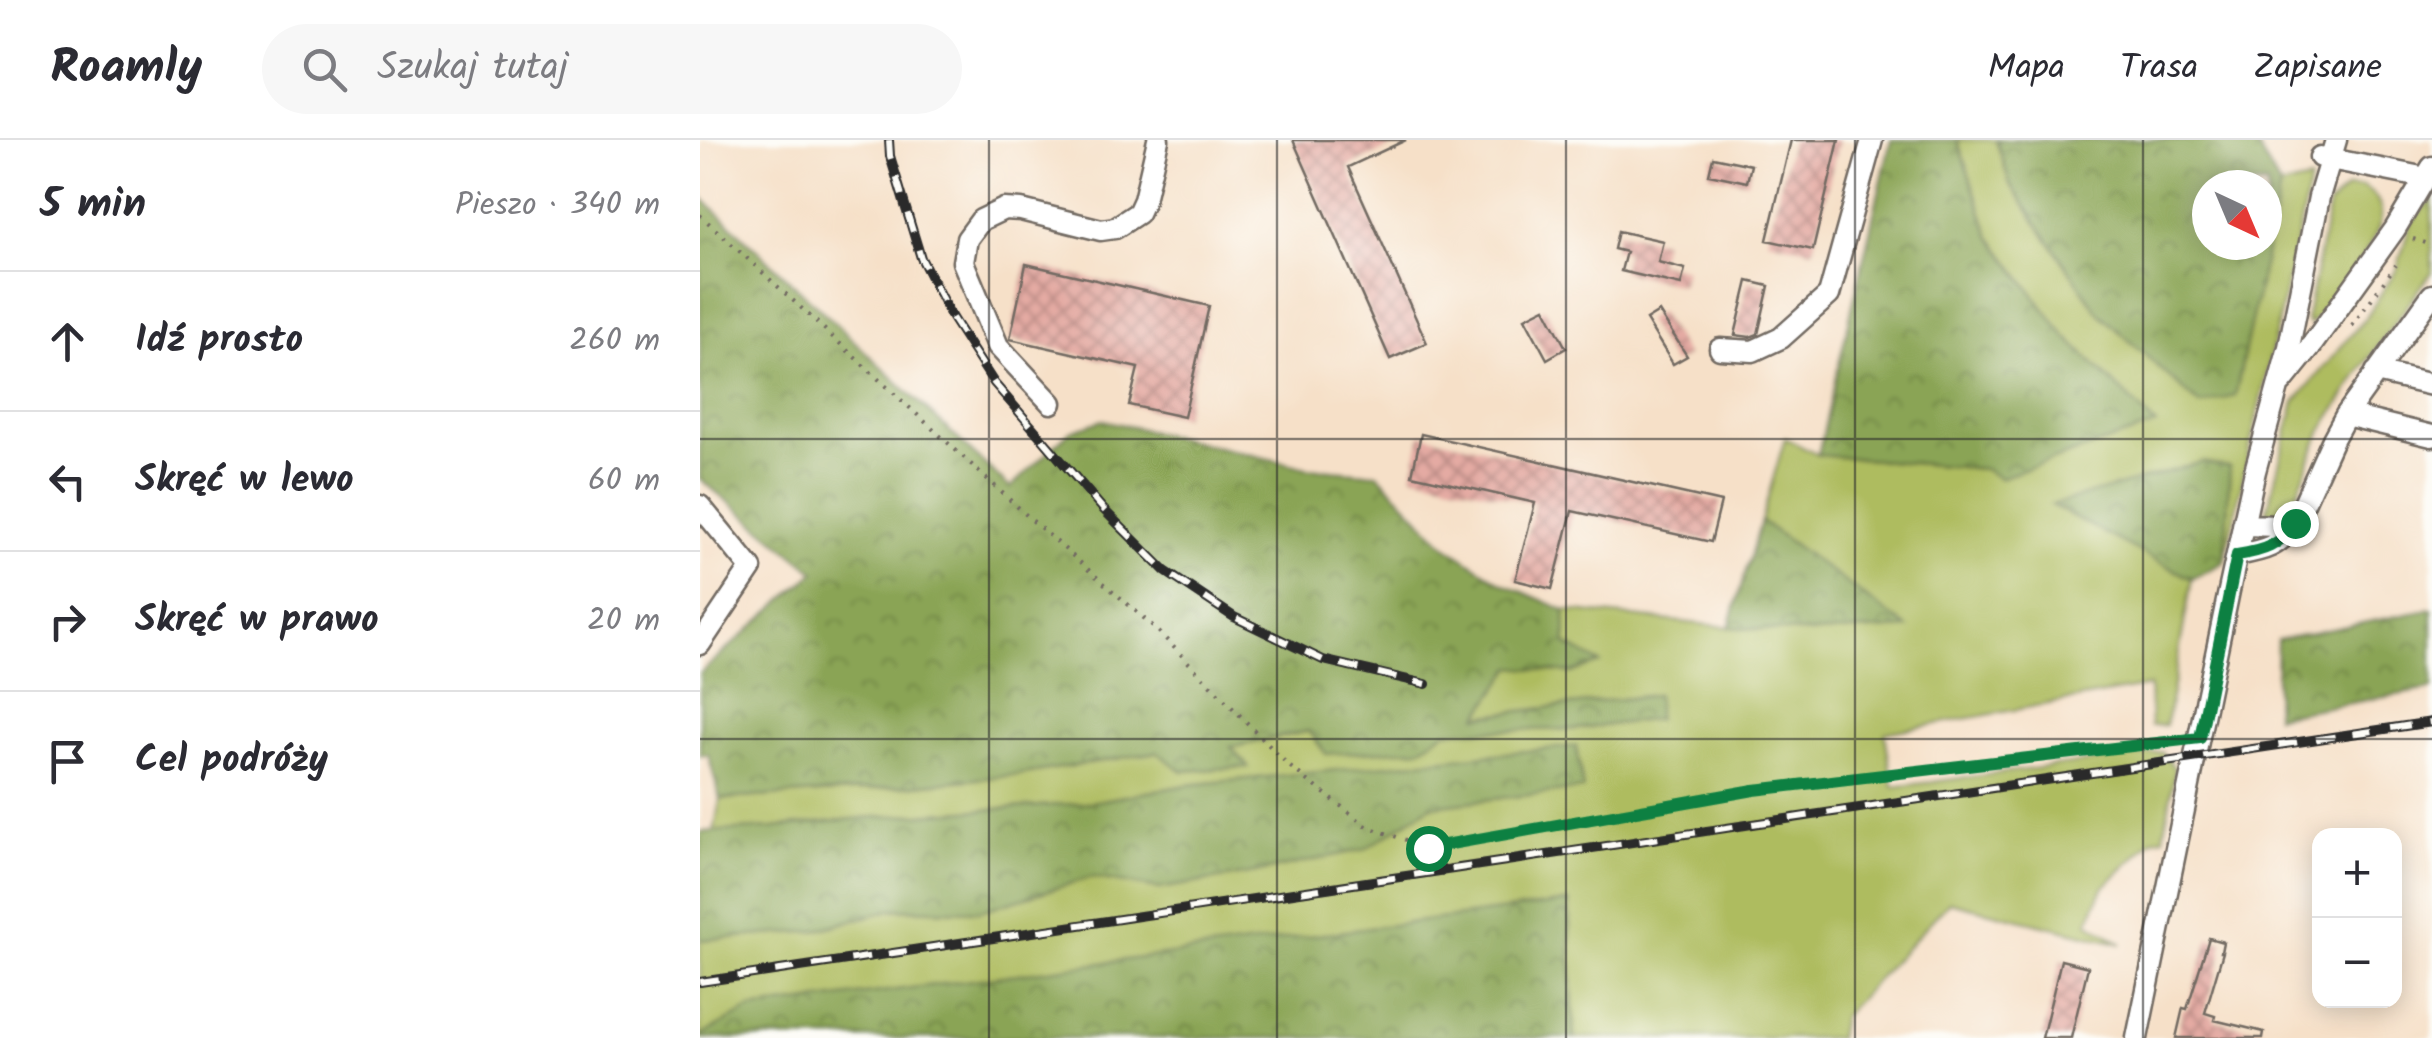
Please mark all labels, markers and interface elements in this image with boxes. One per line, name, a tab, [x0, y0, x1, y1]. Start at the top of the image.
search box	[262, 24, 962, 114]
text: Roamly	[50, 31, 202, 107]
text: Szukaj tutaj	[377, 39, 568, 99]
text: Mapa	[1988, 41, 2065, 97]
text: Trasa	[2120, 41, 2198, 97]
text: Zapisane	[2253, 41, 2382, 97]
icon: search	[297, 42, 352, 97]
north arrow	[2192, 170, 2282, 260]
text: 5 min	[40, 172, 146, 239]
text: Pieszo · 340 m	[455, 180, 660, 231]
text: Idź prosto	[135, 311, 303, 371]
icon: ahead	[40, 314, 95, 369]
text: 260 m	[569, 316, 660, 367]
text: Skręć w lewo	[135, 451, 354, 511]
icon: left	[40, 454, 95, 509]
text: 60 m	[588, 456, 660, 507]
route end	[2273, 501, 2319, 547]
text: Skręć w prawo	[135, 591, 379, 651]
icon: right	[40, 594, 95, 649]
text: 20 m	[587, 596, 660, 647]
text: Cel podróży	[135, 731, 328, 791]
icon: arrive	[40, 734, 95, 789]
route start	[1406, 826, 1452, 872]
map controls	[2312, 828, 2402, 1008]
button: +	[2312, 828, 2402, 918]
button: −	[2312, 918, 2402, 1008]

